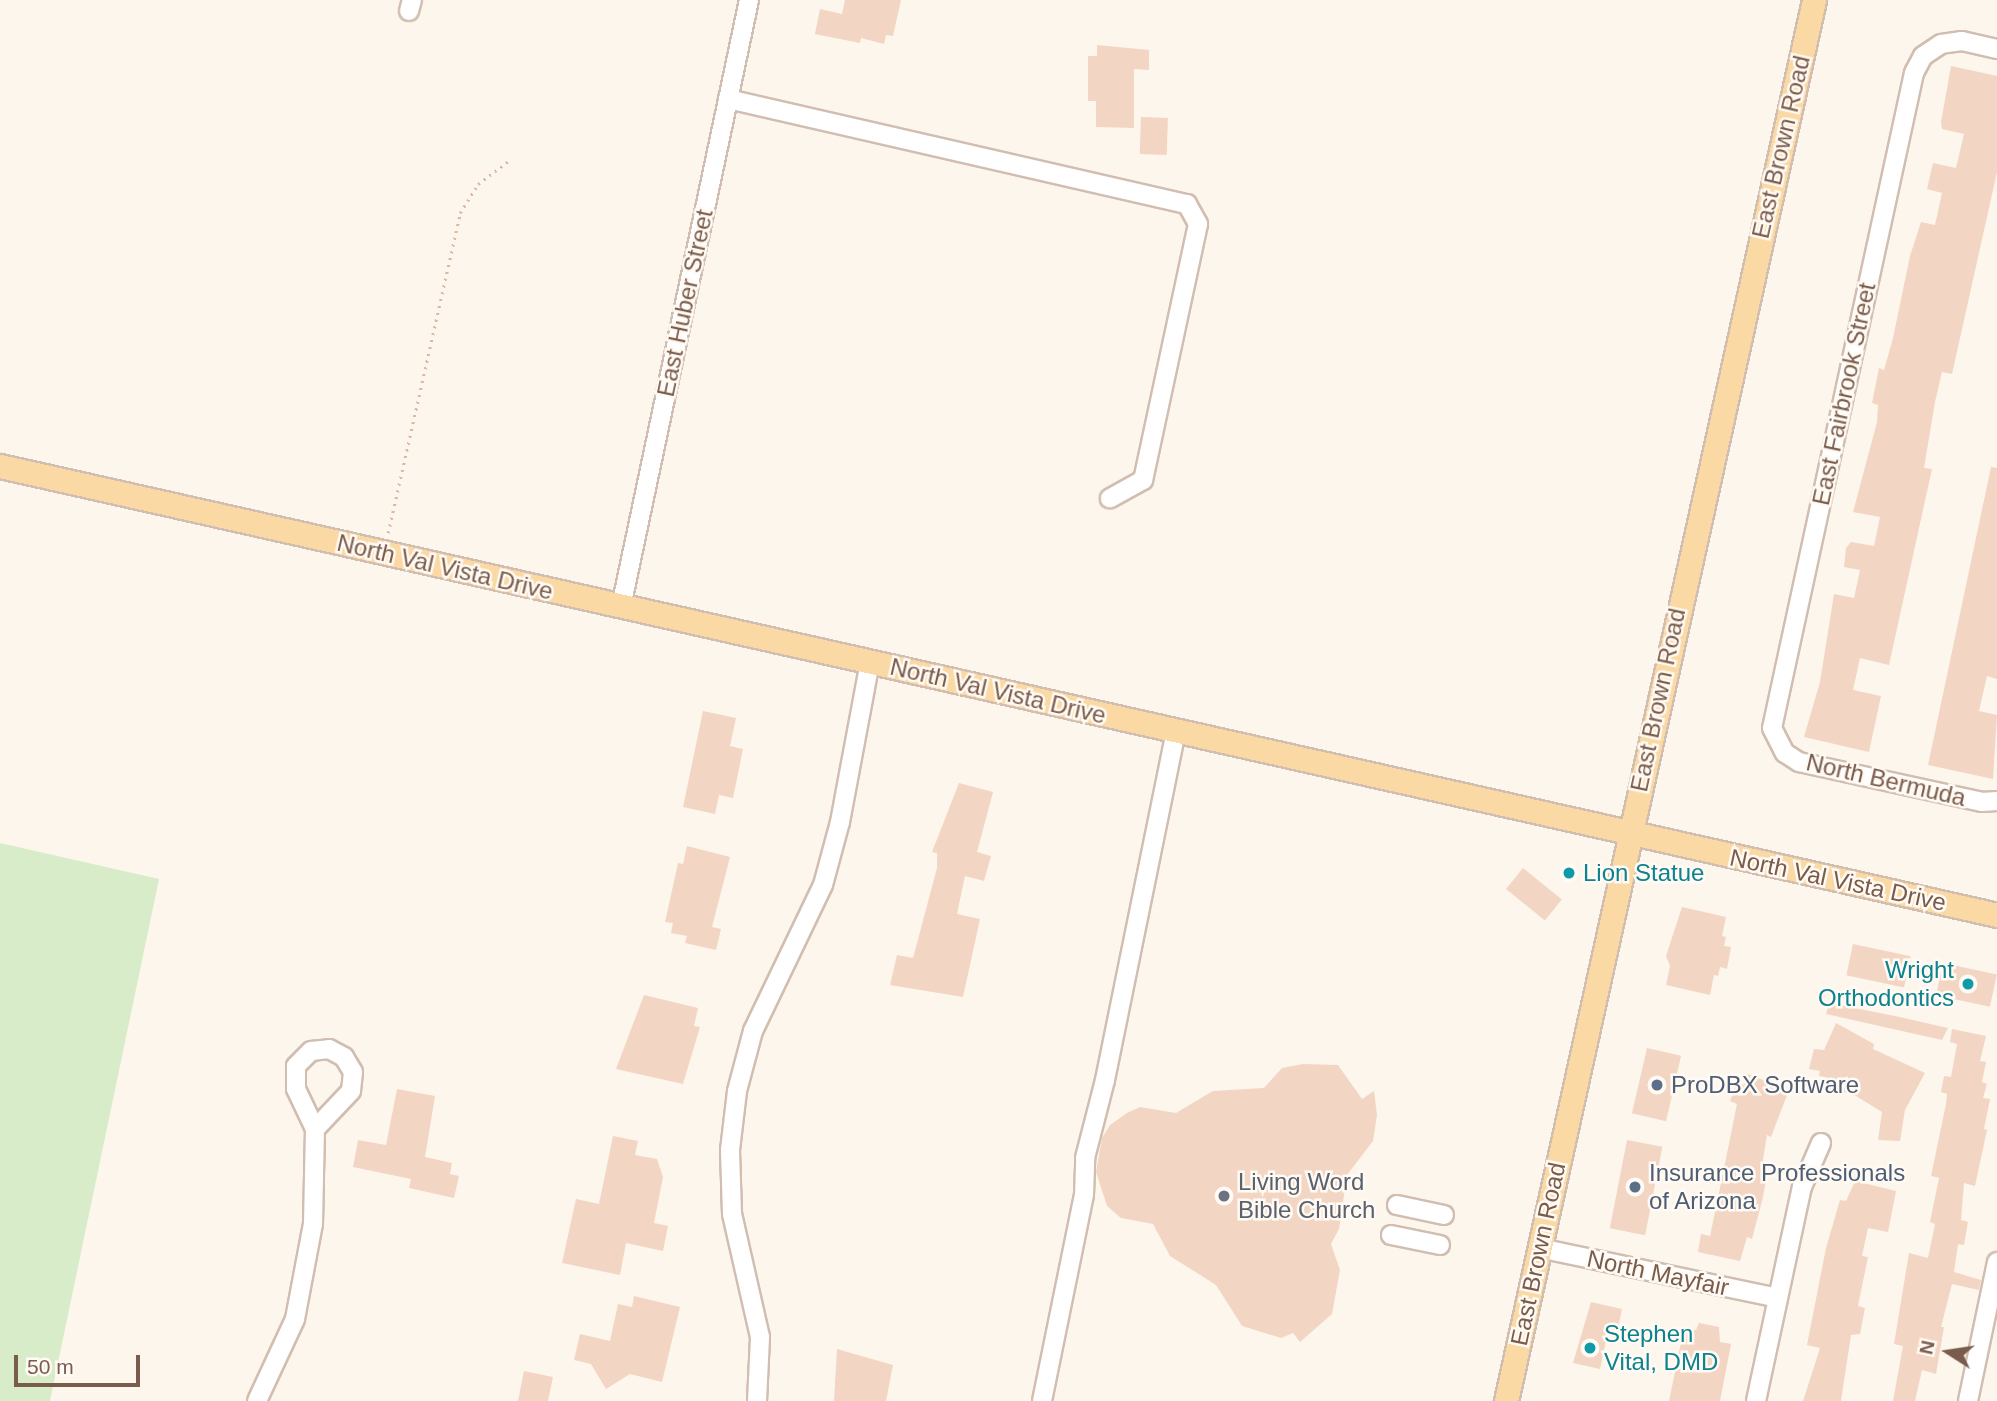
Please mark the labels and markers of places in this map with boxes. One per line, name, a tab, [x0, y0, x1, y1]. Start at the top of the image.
place label: Lion Statue	[1583, 859, 1704, 887]
marker: Lion Statue	[1561, 865, 1577, 881]
place label: Wright Orthodontics	[1818, 956, 1954, 1012]
marker: Wright Orthodontics	[1960, 976, 1976, 992]
place label: ProDBX Software	[1671, 1071, 1859, 1099]
marker: ProDBX Software	[1649, 1077, 1665, 1093]
place label: Insurance Professionals of Arizona	[1649, 1159, 1905, 1215]
place label: Living Word Bible Church	[1238, 1168, 1375, 1224]
marker: Insurance Professionals of Arizona	[1627, 1179, 1643, 1195]
marker: Living Word Bible Church	[1216, 1188, 1232, 1204]
place label: Stephen Vital, DMD	[1604, 1320, 1718, 1376]
marker: Stephen Vital, DMD	[1582, 1340, 1598, 1356]

